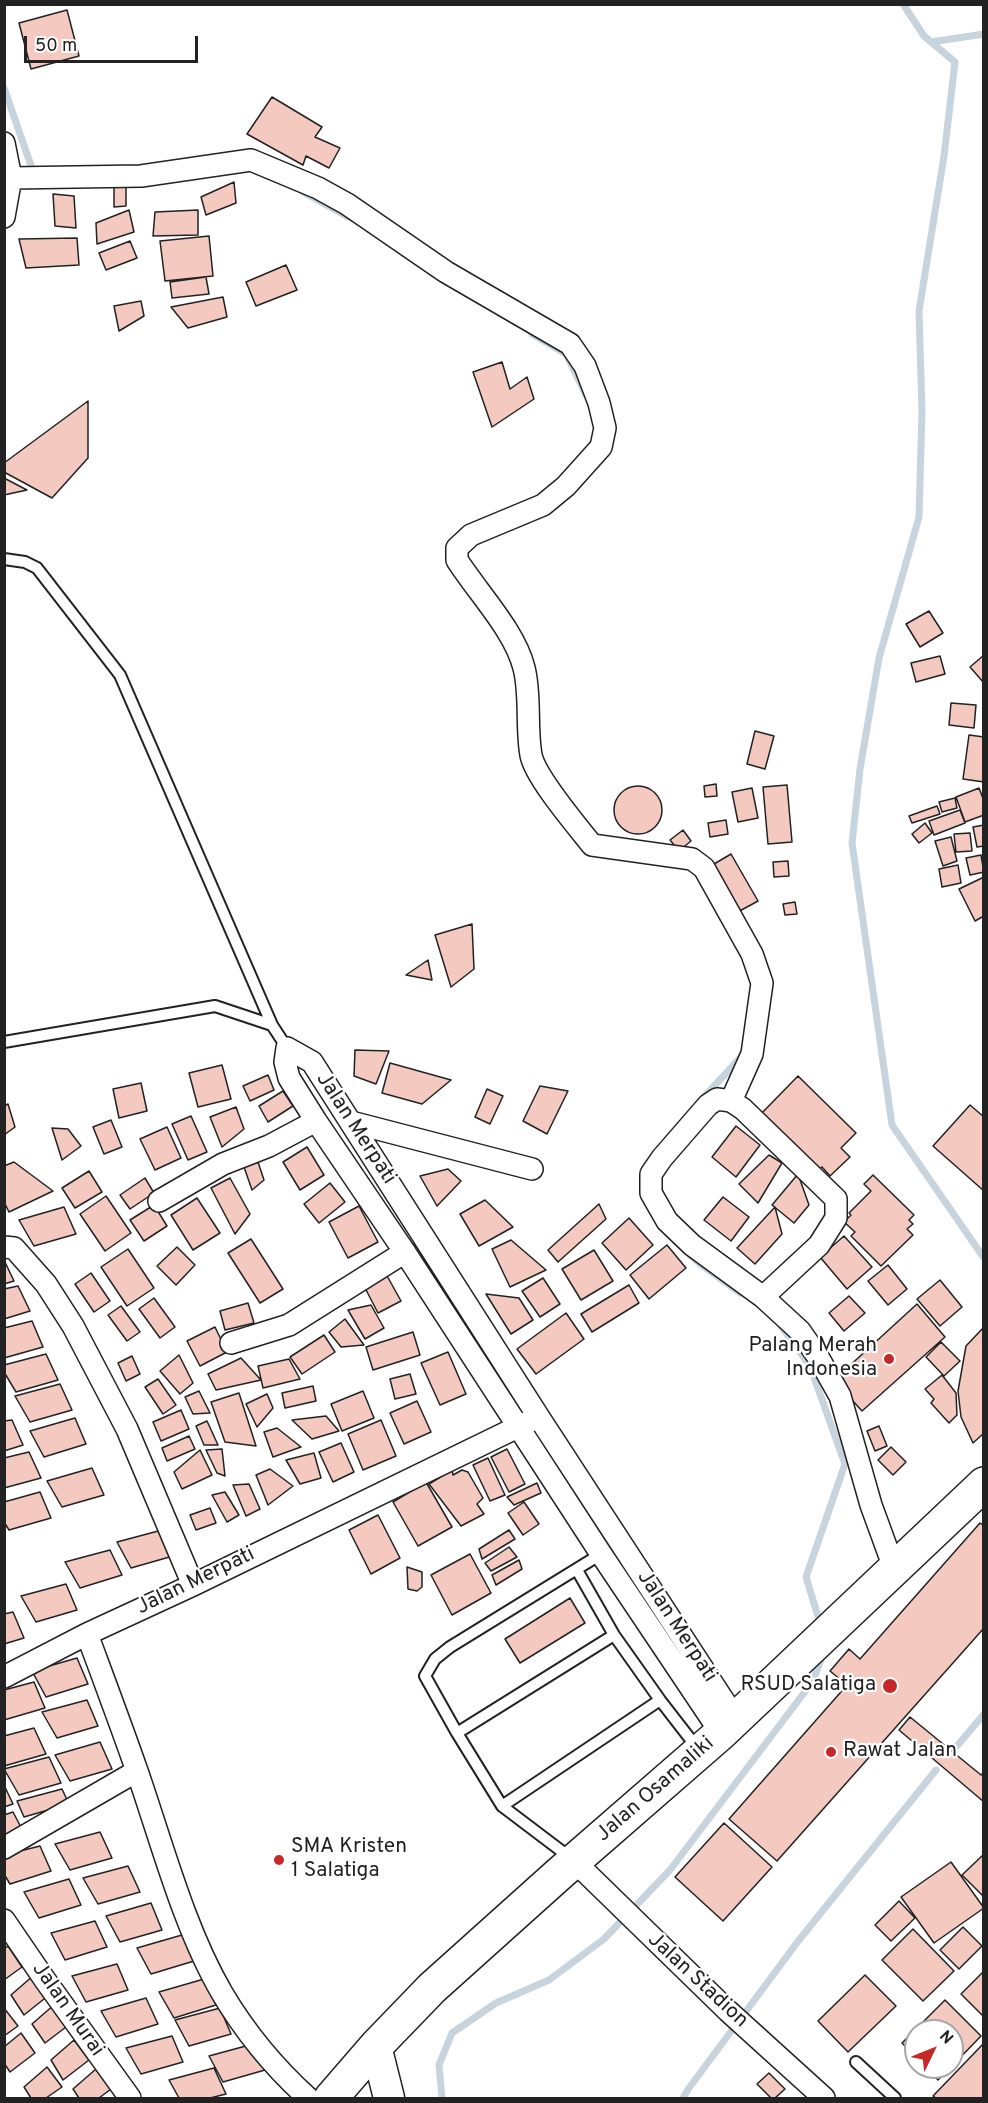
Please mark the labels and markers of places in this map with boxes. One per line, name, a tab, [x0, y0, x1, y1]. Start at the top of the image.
place label: Palang Merah Indonesia	[748, 1334, 877, 1384]
marker: Palang Merah Indonesia	[882, 1352, 896, 1366]
place label: RSUD Salatiga	[740, 1673, 876, 1699]
marker: RSUD Salatiga	[881, 1677, 899, 1695]
place label: Rawat Jalan	[843, 1739, 957, 1765]
marker: Rawat Jalan	[824, 1745, 838, 1759]
place label: SMA Kristen 1 Salatiga	[291, 1835, 407, 1885]
marker: SMA Kristen 1 Salatiga	[272, 1853, 286, 1867]

